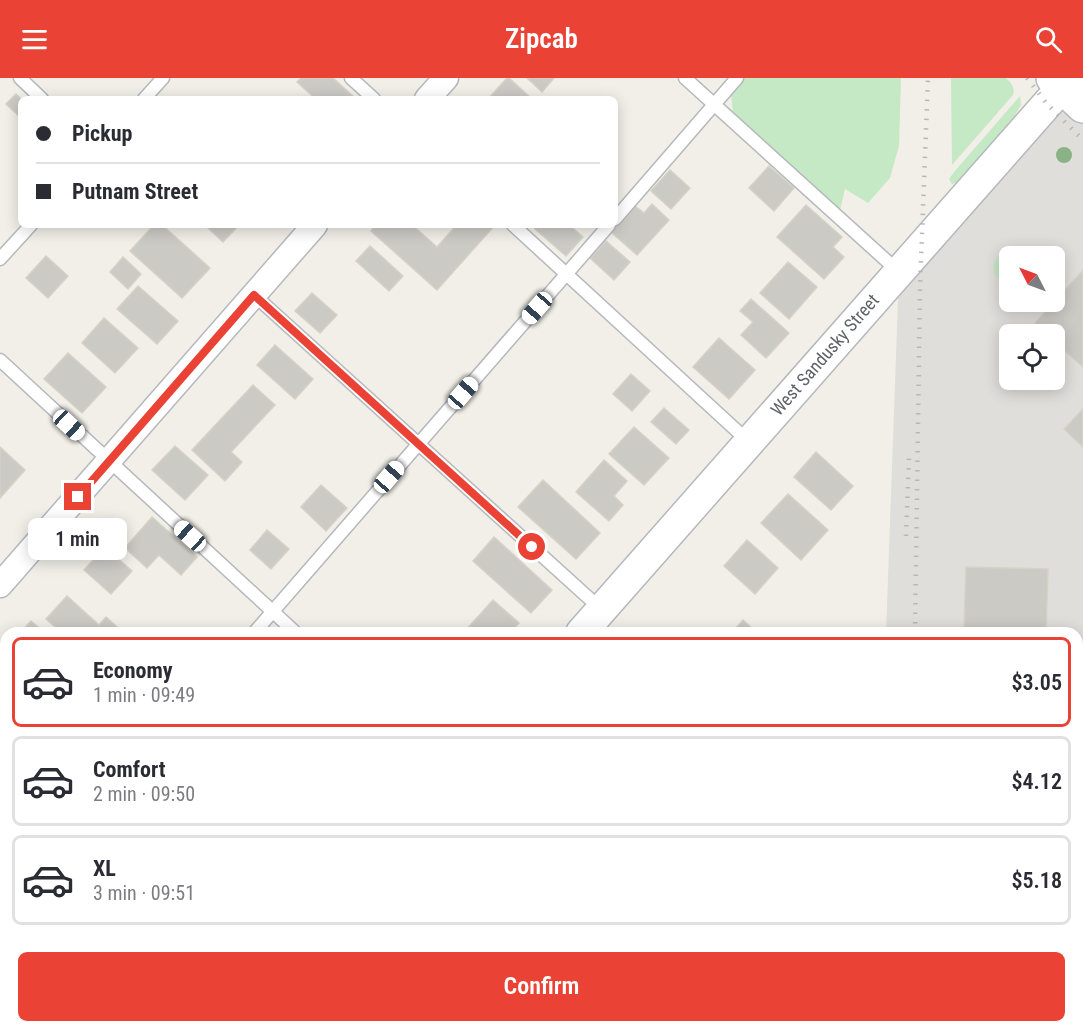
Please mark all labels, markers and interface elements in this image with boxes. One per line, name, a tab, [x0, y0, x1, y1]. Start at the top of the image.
icon: menu	[18, 23, 51, 56]
text: Zipcab	[505, 23, 578, 55]
icon: search	[1032, 23, 1065, 56]
text: Pickup	[72, 121, 132, 146]
text: Putnam Street	[72, 179, 198, 204]
north arrow	[999, 246, 1065, 312]
map controls	[999, 246, 1065, 390]
car	[518, 289, 556, 327]
street label: West Sandusky Street	[766, 290, 883, 420]
button: locate	[999, 324, 1065, 390]
car	[444, 374, 482, 412]
car	[50, 406, 88, 444]
car	[370, 458, 408, 496]
route end	[64, 483, 91, 510]
car	[171, 517, 209, 555]
callout: 1 min	[28, 518, 128, 560]
text: 1 min	[55, 527, 100, 551]
route start	[518, 533, 545, 560]
icon: car	[21, 655, 75, 709]
text: Economy	[93, 658, 173, 683]
text: $3.05	[1011, 670, 1062, 695]
text: 1 min · 09:49	[93, 683, 195, 707]
icon: car	[21, 754, 75, 808]
text: Comfort	[93, 757, 166, 782]
text: $4.12	[1011, 769, 1062, 794]
text: 2 min · 09:50	[93, 782, 195, 806]
icon: car	[21, 853, 75, 907]
text: XL	[93, 856, 116, 881]
text: $5.18	[1011, 868, 1062, 893]
text: 3 min · 09:51	[93, 881, 195, 905]
button: Confirm	[18, 952, 1065, 1021]

